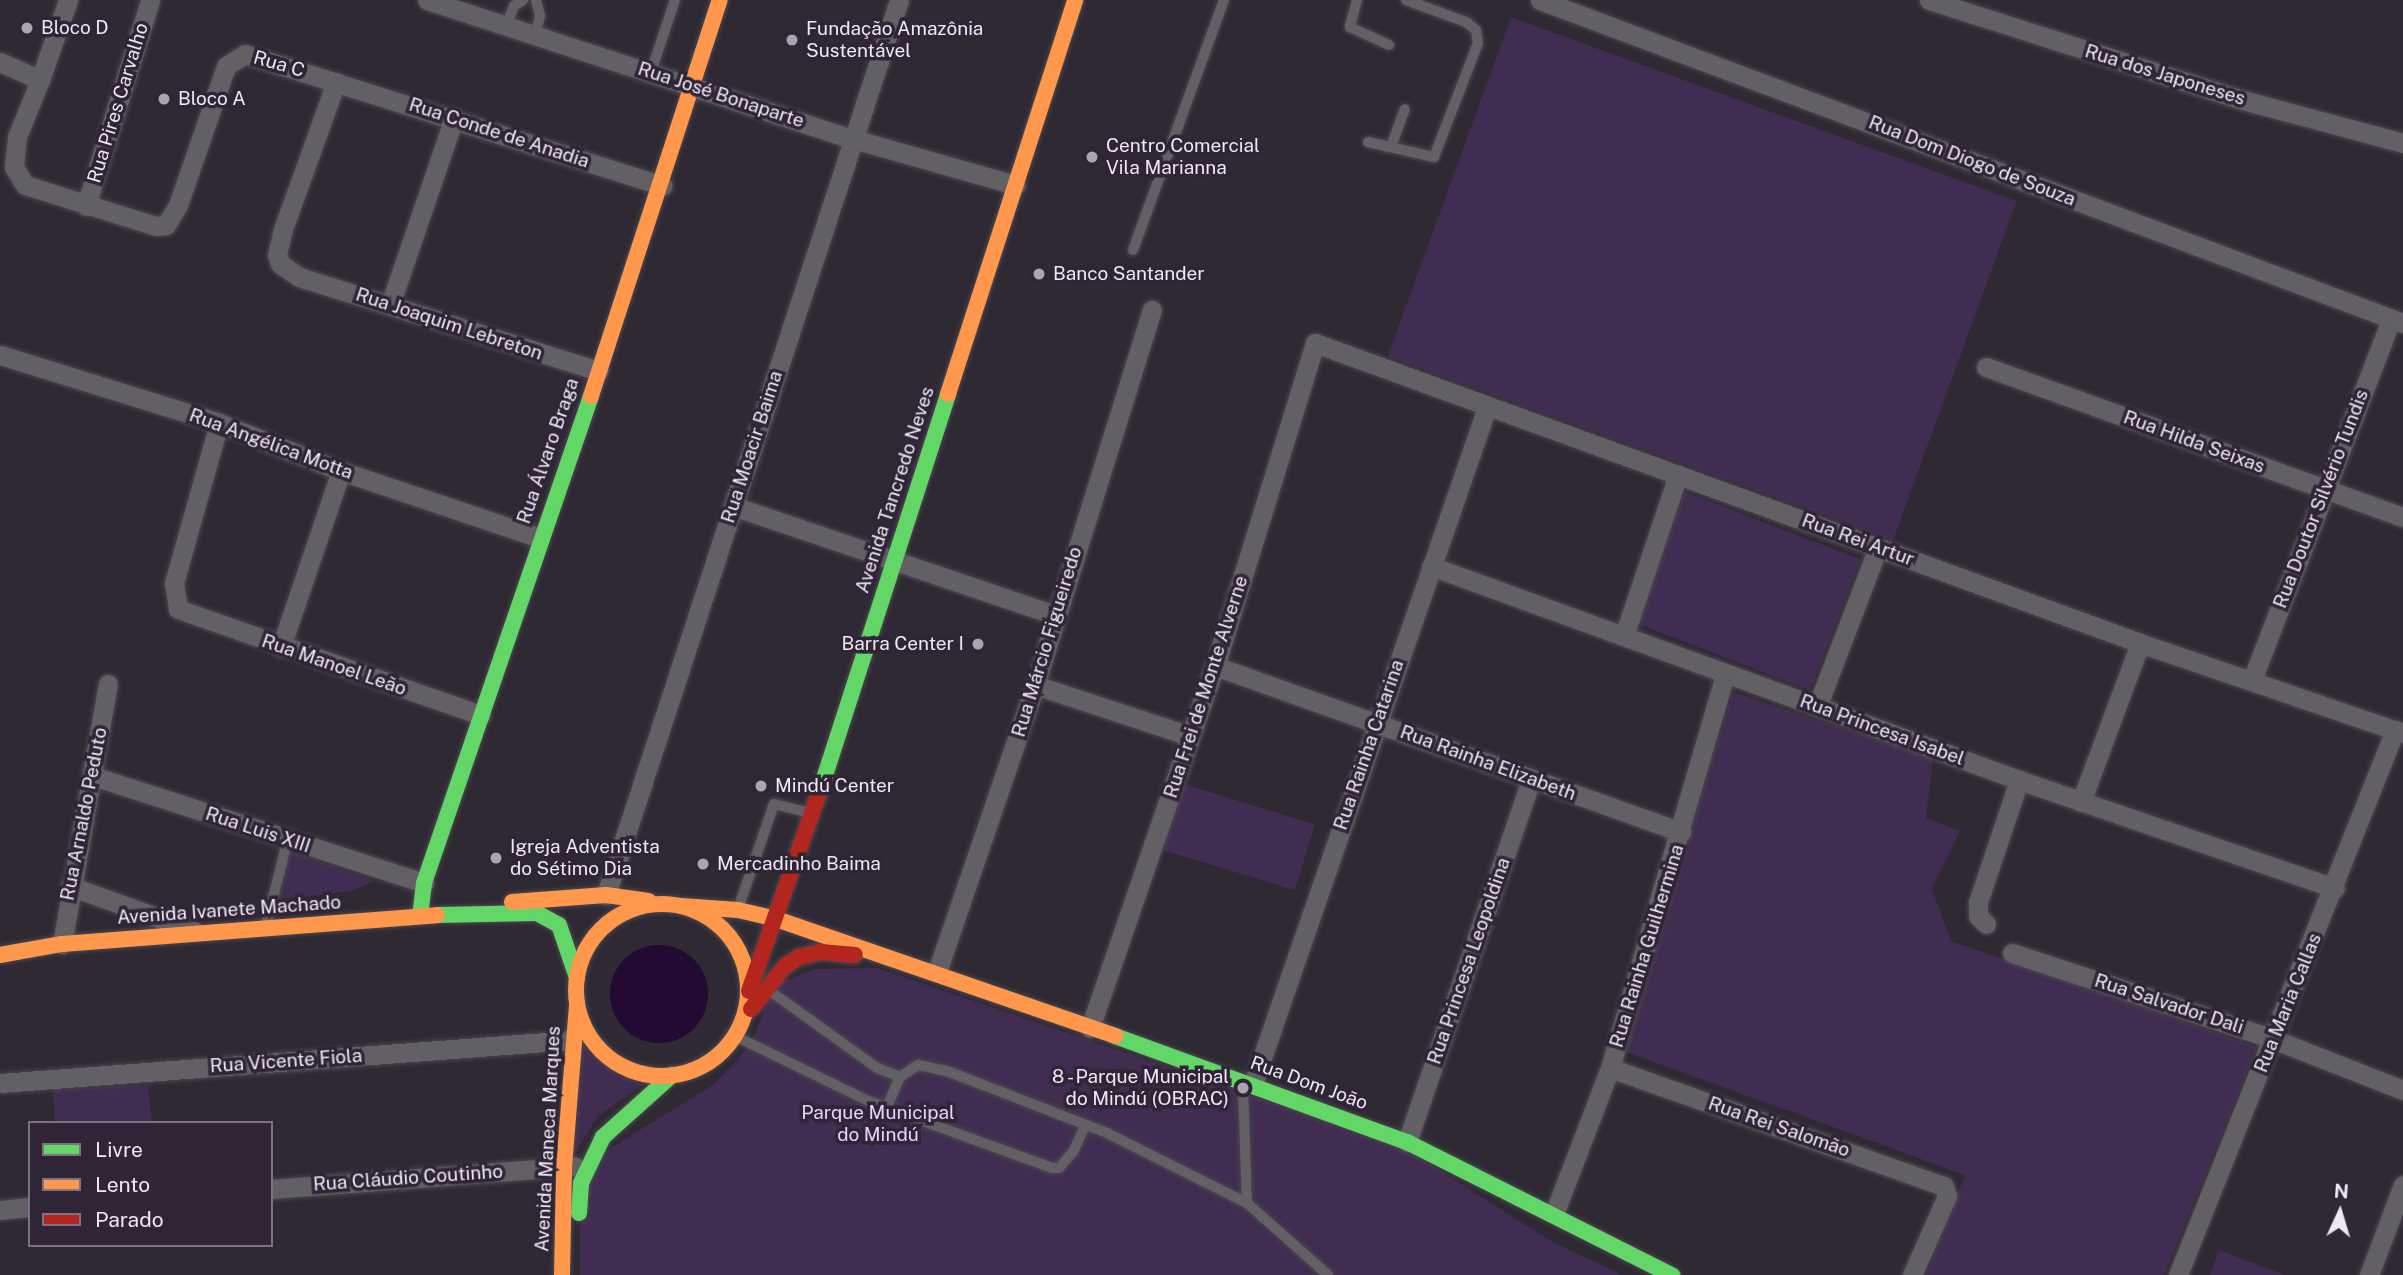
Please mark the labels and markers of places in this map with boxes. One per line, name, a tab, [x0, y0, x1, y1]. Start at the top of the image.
place label: Bloco D	[41, 17, 109, 39]
place label: Fundação Amazônia Sustentável	[806, 18, 983, 62]
marker: Bloco D	[19, 20, 35, 36]
marker: Fundação Amazônia Sustentável	[784, 32, 800, 48]
place label: Bloco A	[178, 88, 246, 110]
marker: Bloco A	[156, 91, 172, 107]
place label: Centro Comercial Vila Marianna	[1106, 135, 1260, 179]
marker: Centro Comercial Vila Marianna	[1084, 149, 1100, 165]
place label: Banco Santander	[1053, 263, 1205, 285]
marker: Banco Santander	[1031, 266, 1047, 282]
place label: Barra Center I	[841, 633, 964, 655]
marker: Barra Center I	[970, 636, 986, 652]
place label: Mindú Center	[775, 775, 894, 797]
marker: Mindú Center	[753, 778, 769, 794]
place label: Igreja Adventista do Sétimo Dia	[510, 836, 660, 880]
marker: Igreja Adventista do Sétimo Dia	[488, 850, 504, 866]
place label: Mercadinho Baima	[717, 853, 881, 875]
marker: Mercadinho Baima	[695, 856, 711, 872]
place label: 8 - Parque Municipal do Mindú (OBRAC)	[1047, 1066, 1229, 1110]
marker: 8 - Parque Municipal do Mindú (OBRAC)	[1235, 1080, 1251, 1096]

